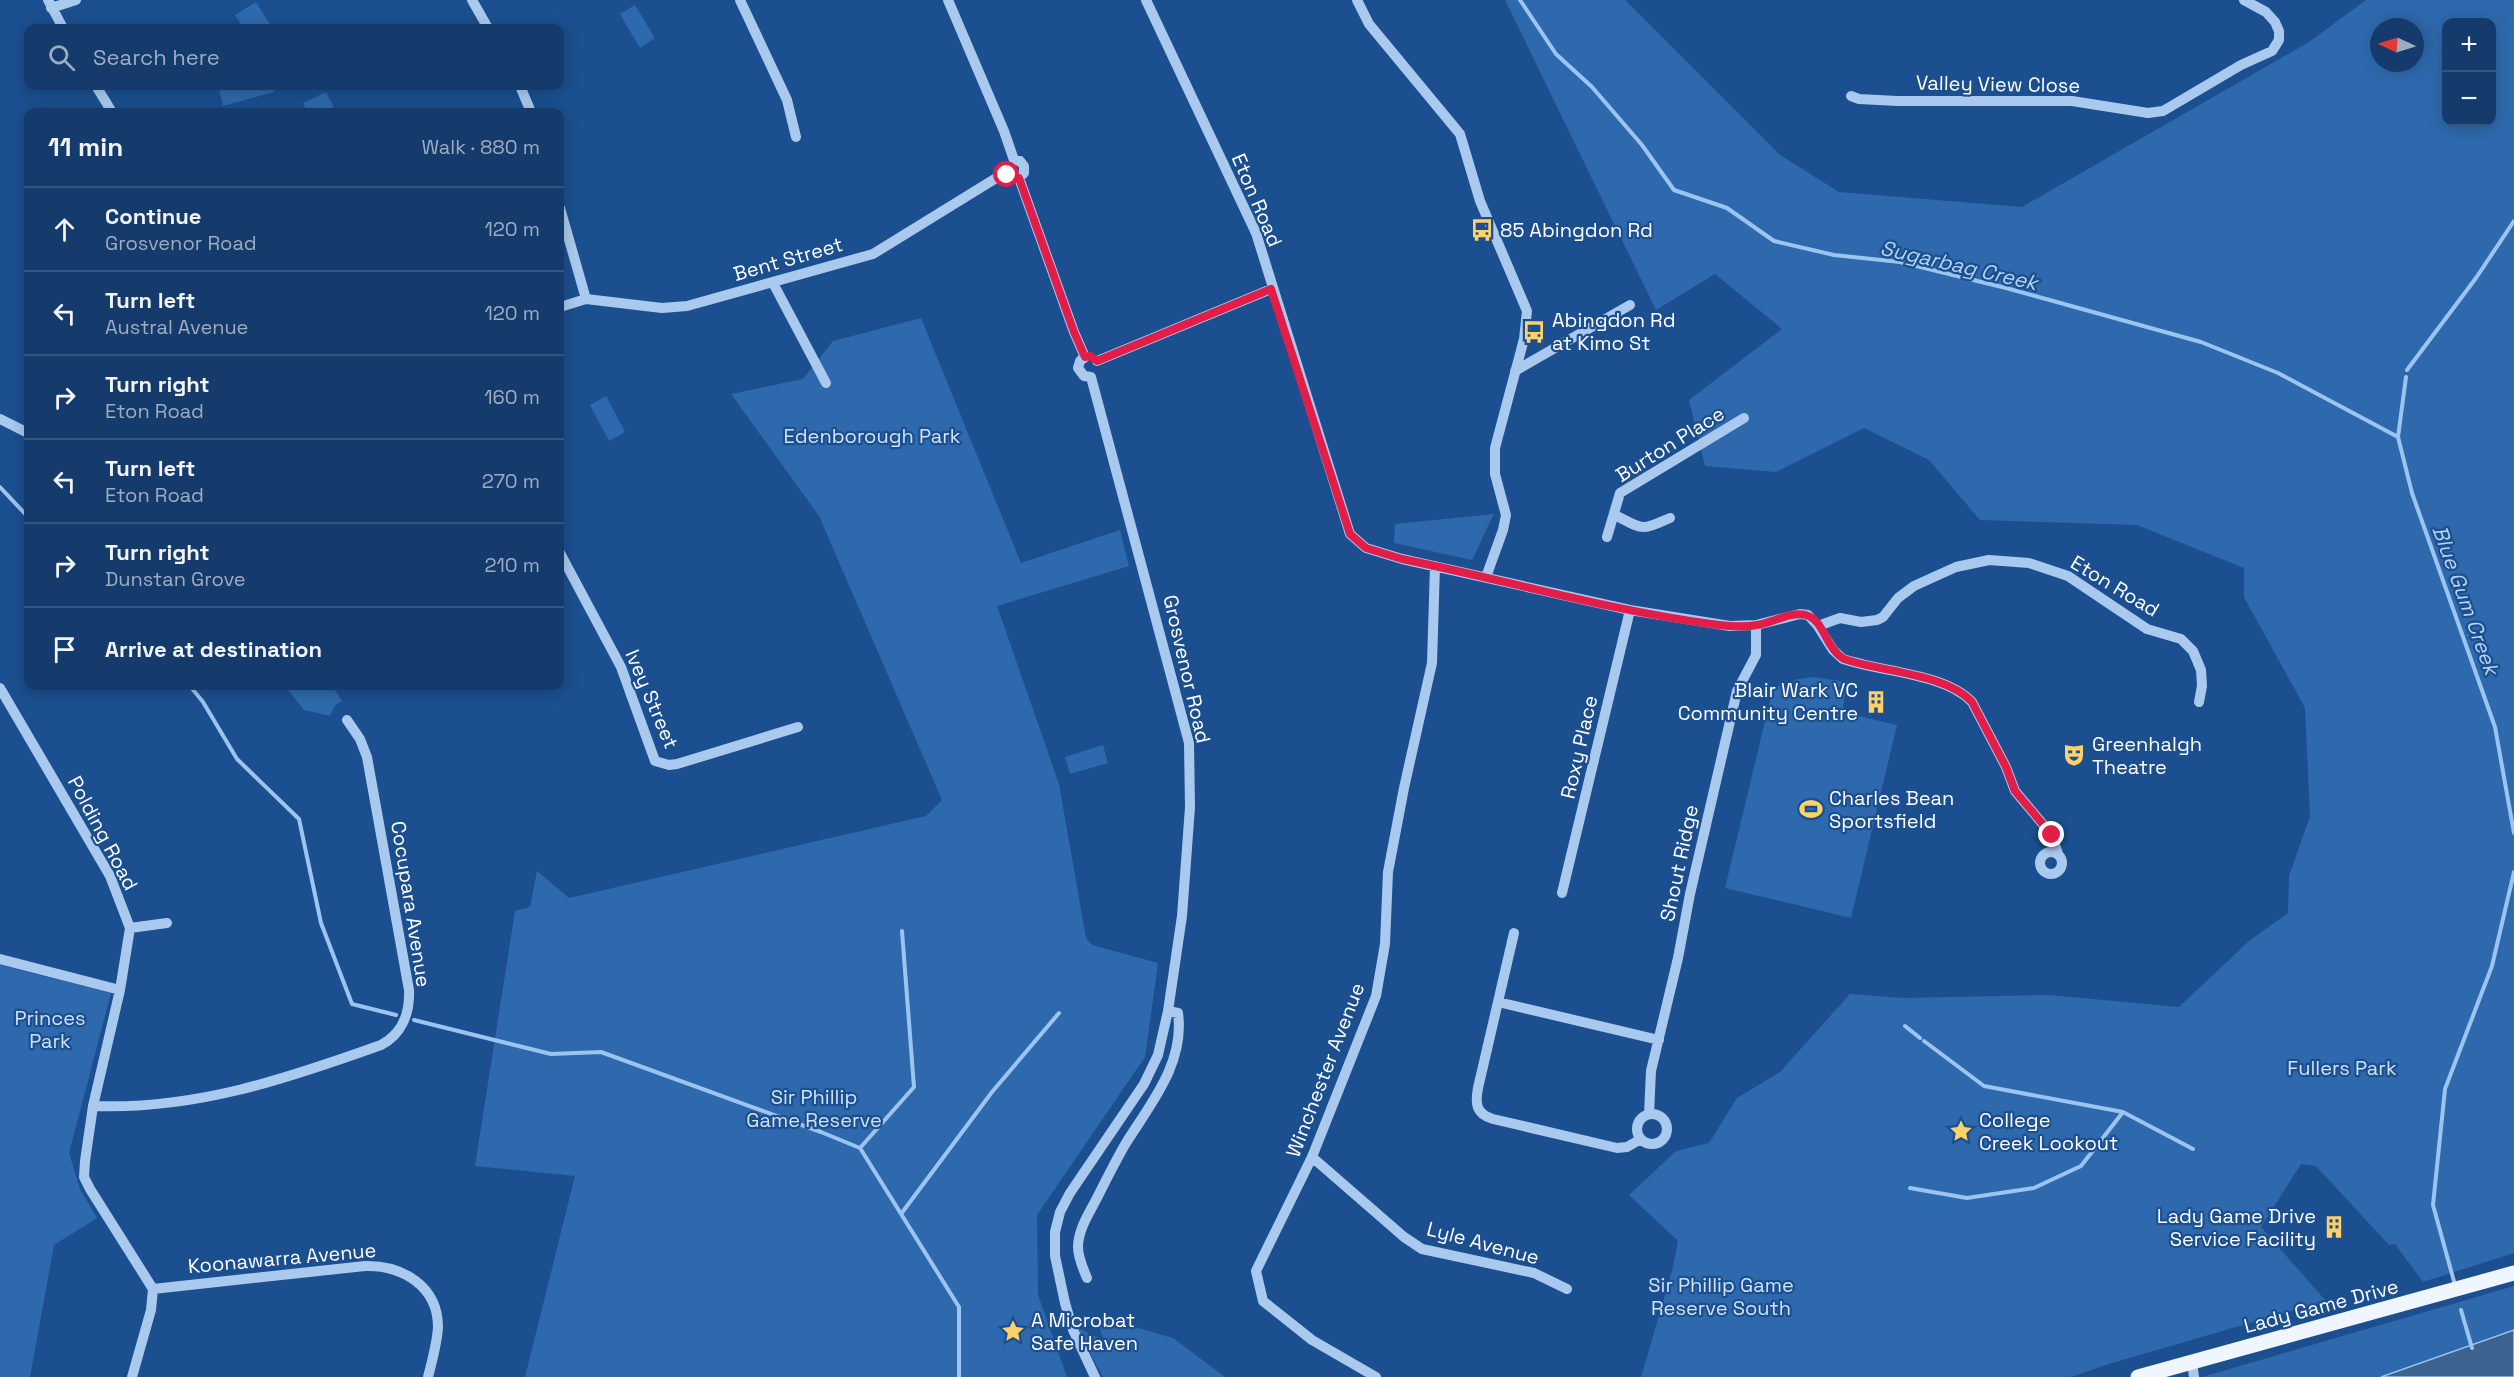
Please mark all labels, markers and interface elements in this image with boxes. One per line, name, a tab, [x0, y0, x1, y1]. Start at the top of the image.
north arrow	[2370, 18, 2424, 72]
map controls	[2442, 18, 2496, 126]
button: +	[2442, 18, 2496, 72]
search box	[24, 24, 564, 90]
icon: search	[45, 41, 78, 74]
text: Search here	[93, 43, 220, 71]
street label: Valley View Close	[1916, 70, 2080, 98]
button: −	[2442, 72, 2496, 126]
text: 11 min	[48, 130, 123, 164]
text: Walk · 880 m	[421, 134, 540, 160]
street label: Eton Road	[1226, 149, 1288, 251]
route start	[993, 161, 1019, 187]
text: Continue	[105, 202, 201, 230]
icon: ahead	[48, 213, 81, 246]
text: 120 m	[484, 216, 540, 242]
bus stop icon: 85 Abingdon Rd	[1469, 217, 1495, 243]
place label: 85 Abingdon Rd	[1500, 217, 1653, 243]
text: Grosvenor Road	[105, 230, 257, 256]
street label: Bent Street	[730, 231, 846, 287]
water label: Sugarbag Creek	[1878, 234, 2043, 297]
text: Turn left	[105, 286, 195, 314]
icon: left	[48, 297, 81, 330]
text: 120 m	[484, 300, 540, 326]
place label: Abingdon Rd at Kimo St	[1552, 307, 1676, 356]
text: Austral Avenue	[105, 314, 248, 340]
bus stop icon: Abingdon Rd at Kimo St	[1521, 319, 1547, 345]
text: Turn right	[105, 370, 210, 398]
icon: right	[48, 381, 81, 414]
text: 160 m	[484, 384, 540, 410]
text: Eton Road	[105, 398, 204, 424]
street label: Burton Place	[1611, 400, 1729, 488]
park label: Edenborough Park	[783, 423, 961, 449]
text: Turn left	[105, 454, 195, 482]
icon: left	[48, 465, 81, 498]
text: 270 m	[482, 468, 540, 494]
text: Eton Road	[105, 482, 204, 508]
water label: Blue Gum Creek	[2426, 522, 2506, 681]
text: Turn right	[105, 538, 210, 566]
icon: right	[48, 549, 81, 582]
street label: Eton Road	[2066, 549, 2164, 623]
text: 210 m	[484, 552, 540, 578]
text: Dunstan Grove	[105, 566, 246, 592]
street label: Grosvenor Road	[1157, 592, 1217, 746]
icon: arrive	[48, 633, 81, 666]
text: Arrive at destination	[105, 635, 322, 663]
street label: Ivey Street	[619, 645, 685, 753]
place label: Blair Wark VC Community Centre	[1678, 677, 1858, 726]
building icon: Blair Wark VC Community Centre	[1863, 689, 1889, 715]
street label: Roxy Place	[1554, 693, 1604, 801]
place label: Greenhalgh Theatre	[2092, 731, 2202, 780]
theatre icon: Greenhalgh Theatre	[2061, 742, 2087, 768]
street label: Polding Road	[62, 771, 144, 895]
place label: Charles Bean Sportsfield	[1829, 785, 1954, 834]
sports icon: Charles Bean Sportsfield	[1798, 796, 1824, 822]
street label: Shout Ridge	[1654, 802, 1704, 924]
street label: Cocupara Avenue	[385, 819, 437, 989]
route end	[2038, 821, 2064, 847]
street label: Winchester Avenue	[1280, 979, 1370, 1161]
park label: Princes Park	[14, 1005, 86, 1054]
park label: Fullers Park	[2287, 1055, 2397, 1081]
park label: Sir Phillip Game Reserve	[746, 1084, 882, 1133]
place label: College Creek Lookout	[1979, 1107, 2118, 1156]
place icon: College Creek Lookout	[1948, 1118, 1974, 1144]
place label: Lady Game Drive Service Facility	[2157, 1203, 2316, 1252]
building icon: Lady Game Drive Service Facility	[2321, 1214, 2347, 1240]
street label: Lyle Avenue	[1424, 1216, 1542, 1270]
street label: Koonawarra Avenue	[187, 1237, 377, 1279]
park label: Sir Phillip Game Reserve South	[1648, 1272, 1794, 1321]
street label: Lady Game Drive	[2241, 1273, 2401, 1339]
place label: A Microbat Safe Haven	[1031, 1307, 1138, 1356]
place icon: A Microbat Safe Haven	[1000, 1318, 1026, 1344]

